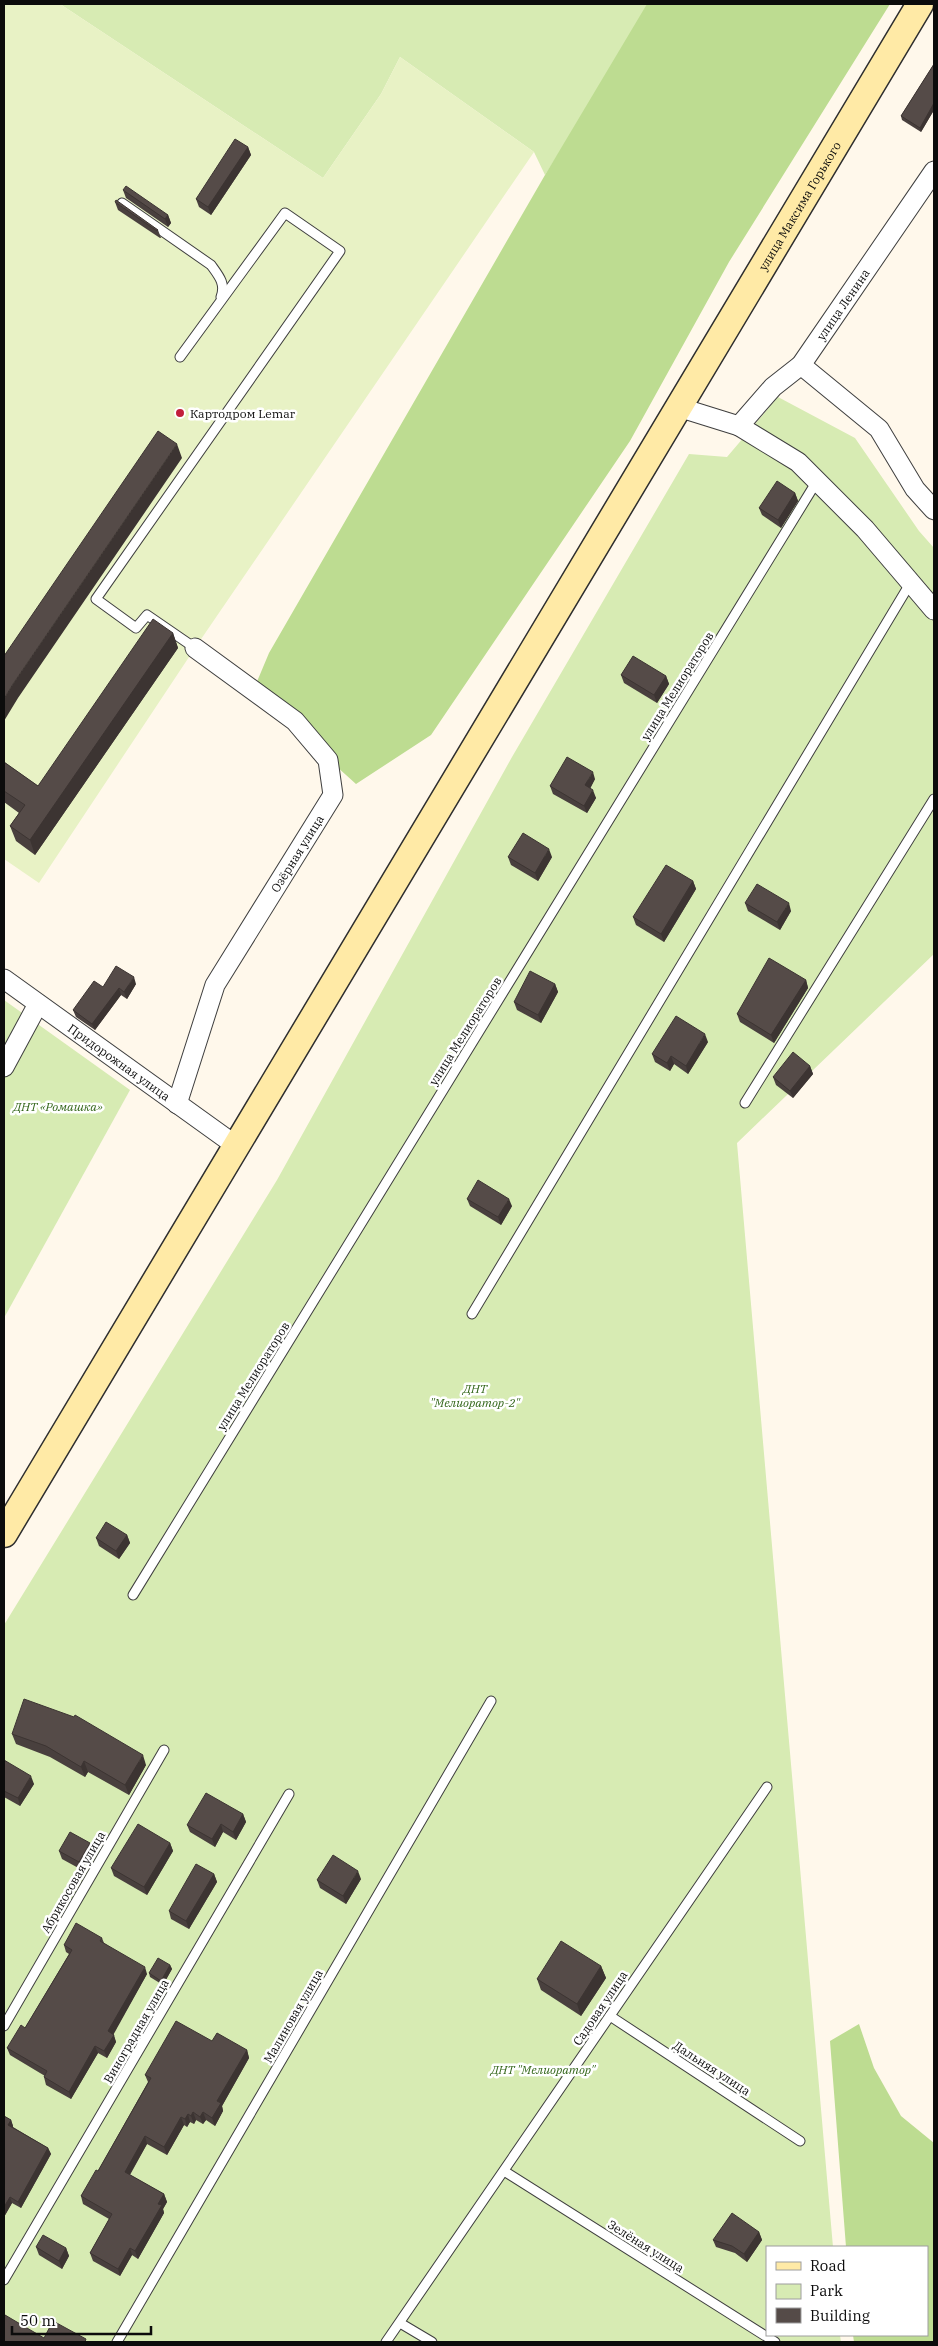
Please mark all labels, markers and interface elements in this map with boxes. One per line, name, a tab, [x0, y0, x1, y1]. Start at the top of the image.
street label: улица Максима Горького	[755, 138, 844, 273]
street label: улица Ленина	[813, 265, 873, 343]
place label: Картодром Lemar	[190, 406, 296, 421]
marker: Картодром Lemar	[174, 407, 186, 419]
street label: улица Мелиораторов	[638, 629, 717, 743]
street label: Озёрная улица	[267, 811, 327, 895]
street label: улица Мелиораторов	[426, 974, 505, 1088]
street label: Придорожная улица	[65, 1020, 174, 1104]
park label: ДНТ «Ромашка»	[11, 1099, 103, 1114]
street label: улица Мелиораторов	[214, 1319, 293, 1433]
park label: ДНТ "Мелиоратор-2"	[430, 1381, 521, 1410]
street label: Абрикосовая улица	[38, 1828, 108, 1936]
street label: Малиновая улица	[260, 1966, 326, 2065]
street label: Садовая улица	[569, 1967, 631, 2048]
street label: Виноградная улица	[100, 1976, 172, 2086]
street label: Дальняя улица	[671, 2038, 754, 2099]
park label: ДНТ "Мелиоратор"	[489, 2062, 597, 2077]
street label: Зелёная улица	[605, 2217, 687, 2276]
legend	[766, 2246, 928, 2336]
text: Road	[810, 2256, 846, 2275]
text: Park	[810, 2281, 843, 2300]
scale bar	[12, 2304, 151, 2336]
text: Building	[810, 2306, 870, 2325]
text: 50 m	[20, 2311, 56, 2330]

